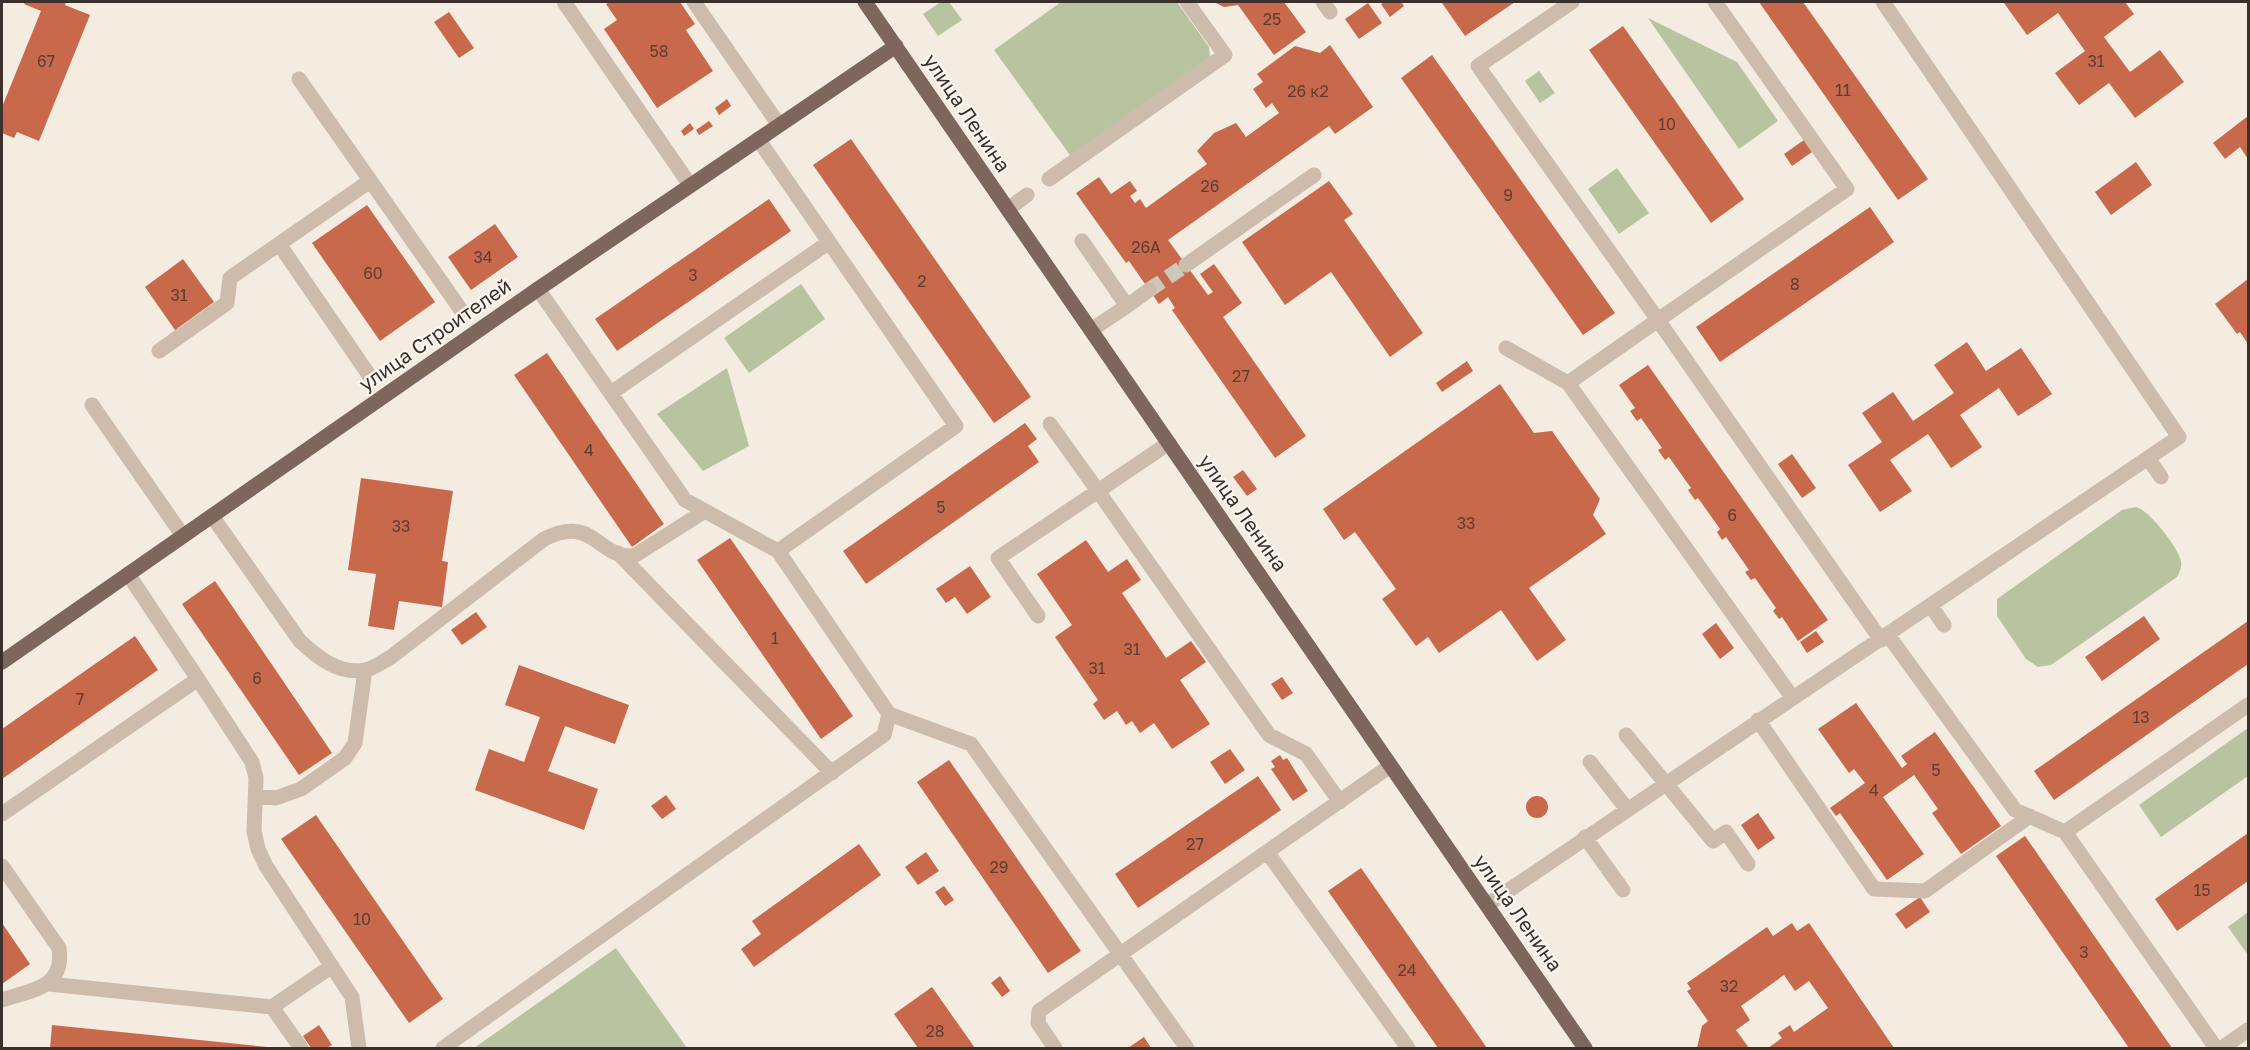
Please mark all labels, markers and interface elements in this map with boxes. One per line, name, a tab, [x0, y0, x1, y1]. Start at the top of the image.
house number: 25	[1263, 9, 1281, 29]
house number: 58	[649, 41, 669, 61]
street label: улица Ленина	[919, 49, 1016, 176]
house number: 67	[37, 51, 55, 71]
house number: 31	[2087, 51, 2105, 71]
house number: 11	[1835, 80, 1851, 100]
house number: 26 к2	[1287, 81, 1329, 101]
house number: 10	[1658, 114, 1676, 134]
house number: 26	[1201, 176, 1219, 196]
house number: 9	[1503, 185, 1513, 205]
house number: 26А	[1131, 237, 1161, 257]
house number: 34	[473, 247, 493, 267]
house number: 60	[363, 263, 383, 283]
house number: 3	[688, 265, 698, 285]
house number: 2	[917, 271, 927, 291]
street label: улица Строителей	[354, 273, 515, 396]
house number: 8	[1790, 274, 1800, 294]
house number: 31	[170, 285, 188, 305]
house number: 27	[1232, 366, 1250, 386]
house number: 4	[584, 440, 594, 460]
street label: улица Ленина	[1195, 449, 1293, 576]
house number: 5	[936, 497, 946, 517]
house number: 6	[1727, 505, 1737, 525]
house number: 33	[1457, 513, 1475, 533]
house number: 33	[392, 516, 410, 536]
house number: 1	[771, 628, 779, 648]
house number: 31	[1123, 639, 1141, 659]
house number: 31	[1088, 658, 1106, 678]
house number: 6	[252, 668, 262, 688]
house number: 7	[76, 689, 84, 709]
house number: 13	[2132, 707, 2150, 727]
house number: 5	[1931, 760, 1941, 780]
house number: 4	[1869, 780, 1879, 800]
house number: 27	[1186, 834, 1204, 854]
street label: улица Ленина	[1470, 849, 1568, 976]
house number: 29	[990, 857, 1008, 877]
house number: 15	[2193, 880, 2211, 900]
house number: 10	[353, 909, 371, 929]
house number: 3	[2079, 942, 2089, 962]
house number: 24	[1397, 960, 1417, 980]
house number: 32	[1720, 976, 1738, 996]
house number: 28	[925, 1021, 945, 1041]

